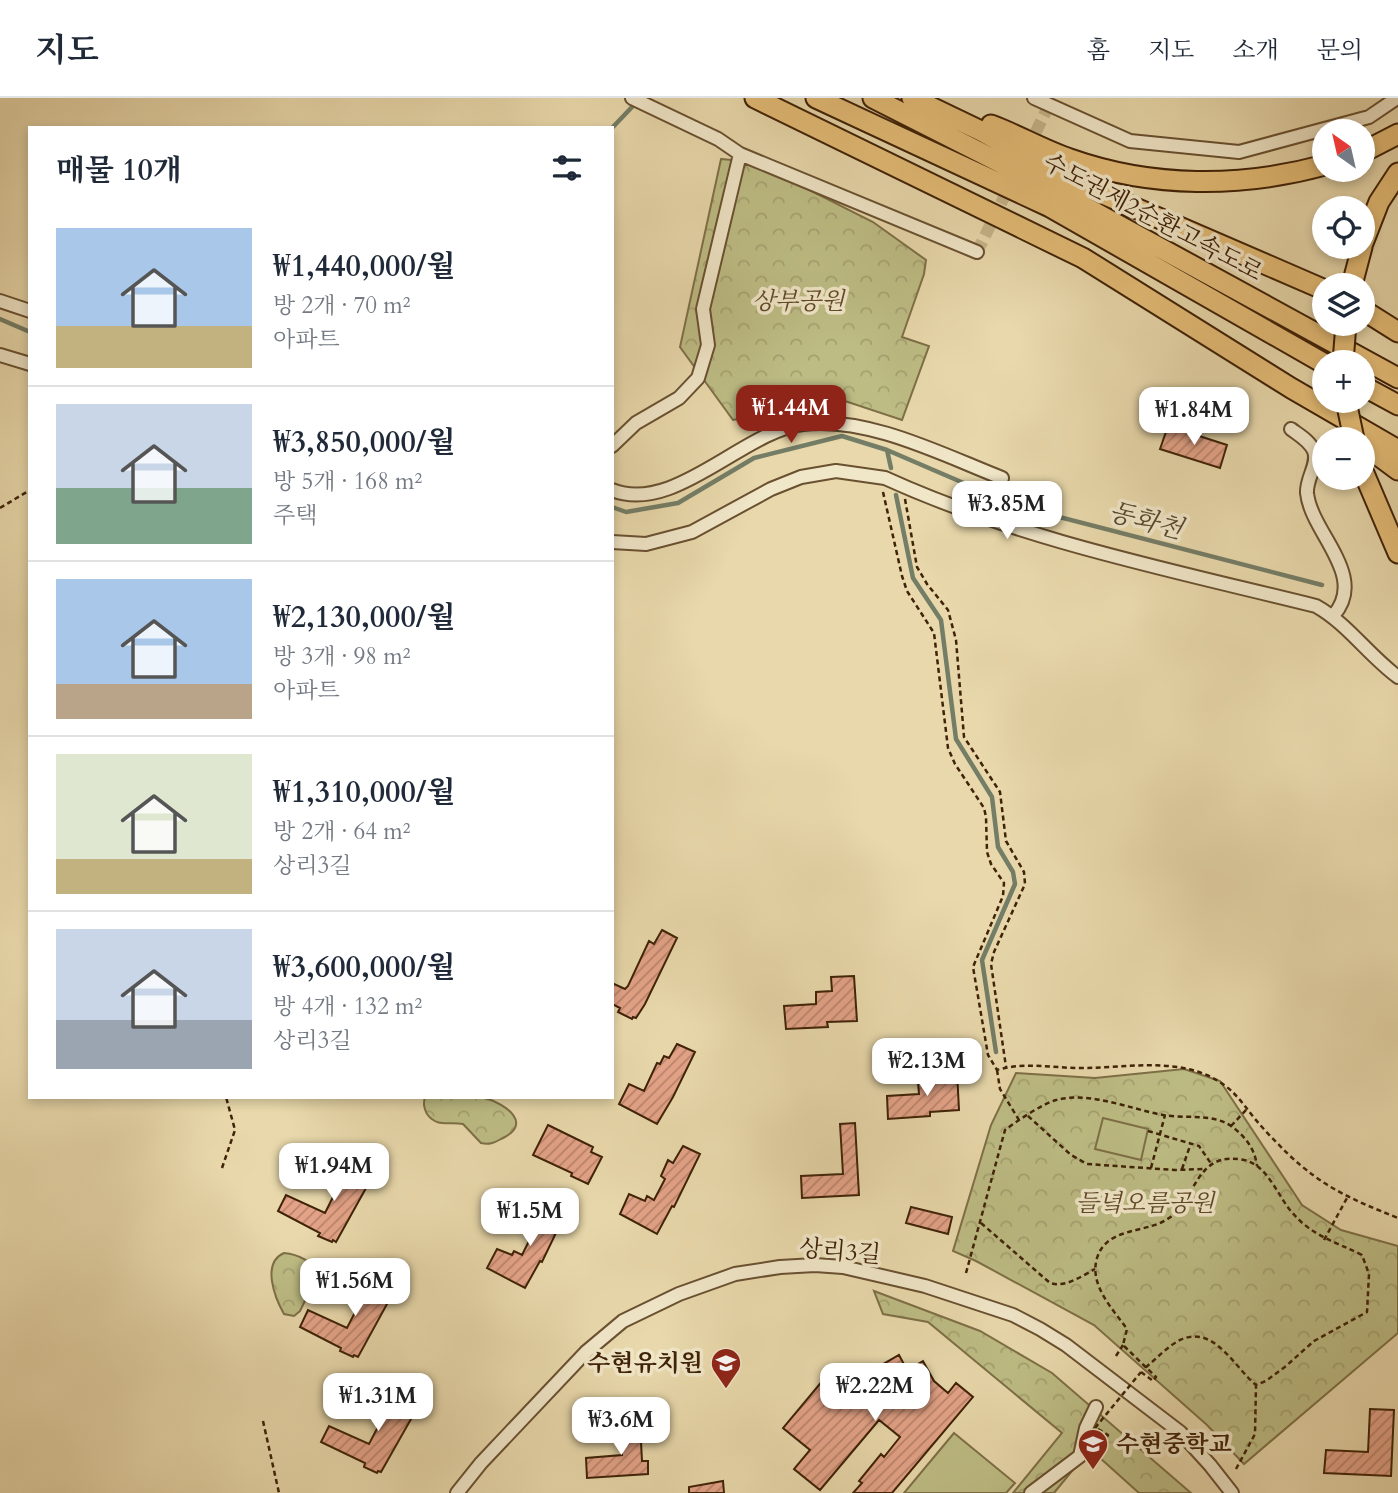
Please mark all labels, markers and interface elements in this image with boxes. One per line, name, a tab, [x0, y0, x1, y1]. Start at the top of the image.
text: 지도	[35, 28, 99, 73]
text: 홈	[1087, 34, 1110, 67]
text: 지도	[1148, 34, 1194, 67]
text: 소개	[1232, 34, 1279, 67]
text: 문의	[1317, 34, 1363, 67]
north arrow	[1312, 119, 1376, 182]
map controls	[1312, 119, 1375, 490]
street label: 수도권제2순환고속도로	[1037, 146, 1268, 289]
icon: filters	[548, 149, 586, 187]
text: 매물 10개	[56, 150, 182, 191]
button: locate	[1312, 196, 1375, 259]
text: ₩1,440,000/월	[273, 246, 455, 287]
icon: home	[112, 256, 196, 340]
button: layers	[1312, 273, 1375, 336]
park label: 상부공원	[752, 285, 846, 318]
text: 방 2개 · 70 m²	[273, 290, 410, 321]
text: 아파트	[273, 324, 340, 355]
button: +	[1312, 350, 1375, 413]
pin: ₩1.44M	[734, 386, 848, 445]
pin: ₩1.84M	[1137, 388, 1251, 447]
text: ₩1.44M	[752, 392, 830, 423]
text: ₩1.84M	[1155, 394, 1233, 425]
text: ₩3,850,000/월	[273, 422, 455, 463]
button: −	[1312, 427, 1375, 490]
icon: home	[112, 432, 196, 516]
text: 방 5개 · 168 m²	[273, 466, 422, 497]
pin: ₩3.85M	[950, 482, 1064, 541]
text: ₩3.85M	[968, 488, 1046, 519]
water label: 동화천	[1105, 494, 1189, 548]
text: 주택	[273, 500, 317, 531]
text: ₩2,130,000/월	[273, 597, 455, 638]
icon: home	[112, 607, 196, 691]
text: 방 3개 · 98 m²	[273, 641, 410, 672]
text: 아파트	[273, 675, 340, 706]
text: ₩1,310,000/월	[273, 772, 455, 813]
icon: home	[112, 782, 196, 866]
text: 방 2개 · 64 m²	[273, 816, 410, 847]
text: 상리3길	[273, 850, 351, 881]
text: ₩3,600,000/월	[273, 947, 455, 988]
icon: home	[112, 957, 196, 1041]
text: 방 4개 · 132 m²	[273, 991, 422, 1022]
text: 상리3길	[273, 1025, 351, 1056]
pin: ₩2.13M	[870, 1038, 984, 1098]
text: ₩2.13M	[888, 1045, 966, 1076]
pin: ₩1.94M	[277, 1144, 391, 1203]
text: ₩1.94M	[295, 1150, 373, 1181]
park label: 들녘오름공원	[1075, 1187, 1216, 1220]
pin: ₩1.5M	[481, 1188, 579, 1248]
text: ₩1.5M	[497, 1195, 563, 1226]
street label: 상리3길	[798, 1231, 882, 1272]
pin: ₩1.56M	[298, 1258, 412, 1318]
text: ₩1.56M	[316, 1265, 394, 1296]
school or university icon: 수현유치원	[709, 1346, 743, 1390]
place label: 수현유치원	[587, 1347, 703, 1380]
pin: ₩2.22M	[818, 1364, 932, 1423]
text: ₩2.22M	[836, 1370, 914, 1401]
pin: ₩1.31M	[321, 1374, 435, 1433]
text: ₩1.31M	[339, 1380, 417, 1411]
pin: ₩3.6M	[572, 1398, 670, 1457]
text: ₩3.6M	[588, 1404, 654, 1435]
school or university icon: 수현중학교	[1076, 1427, 1110, 1471]
place label: 수현중학교	[1116, 1428, 1232, 1461]

